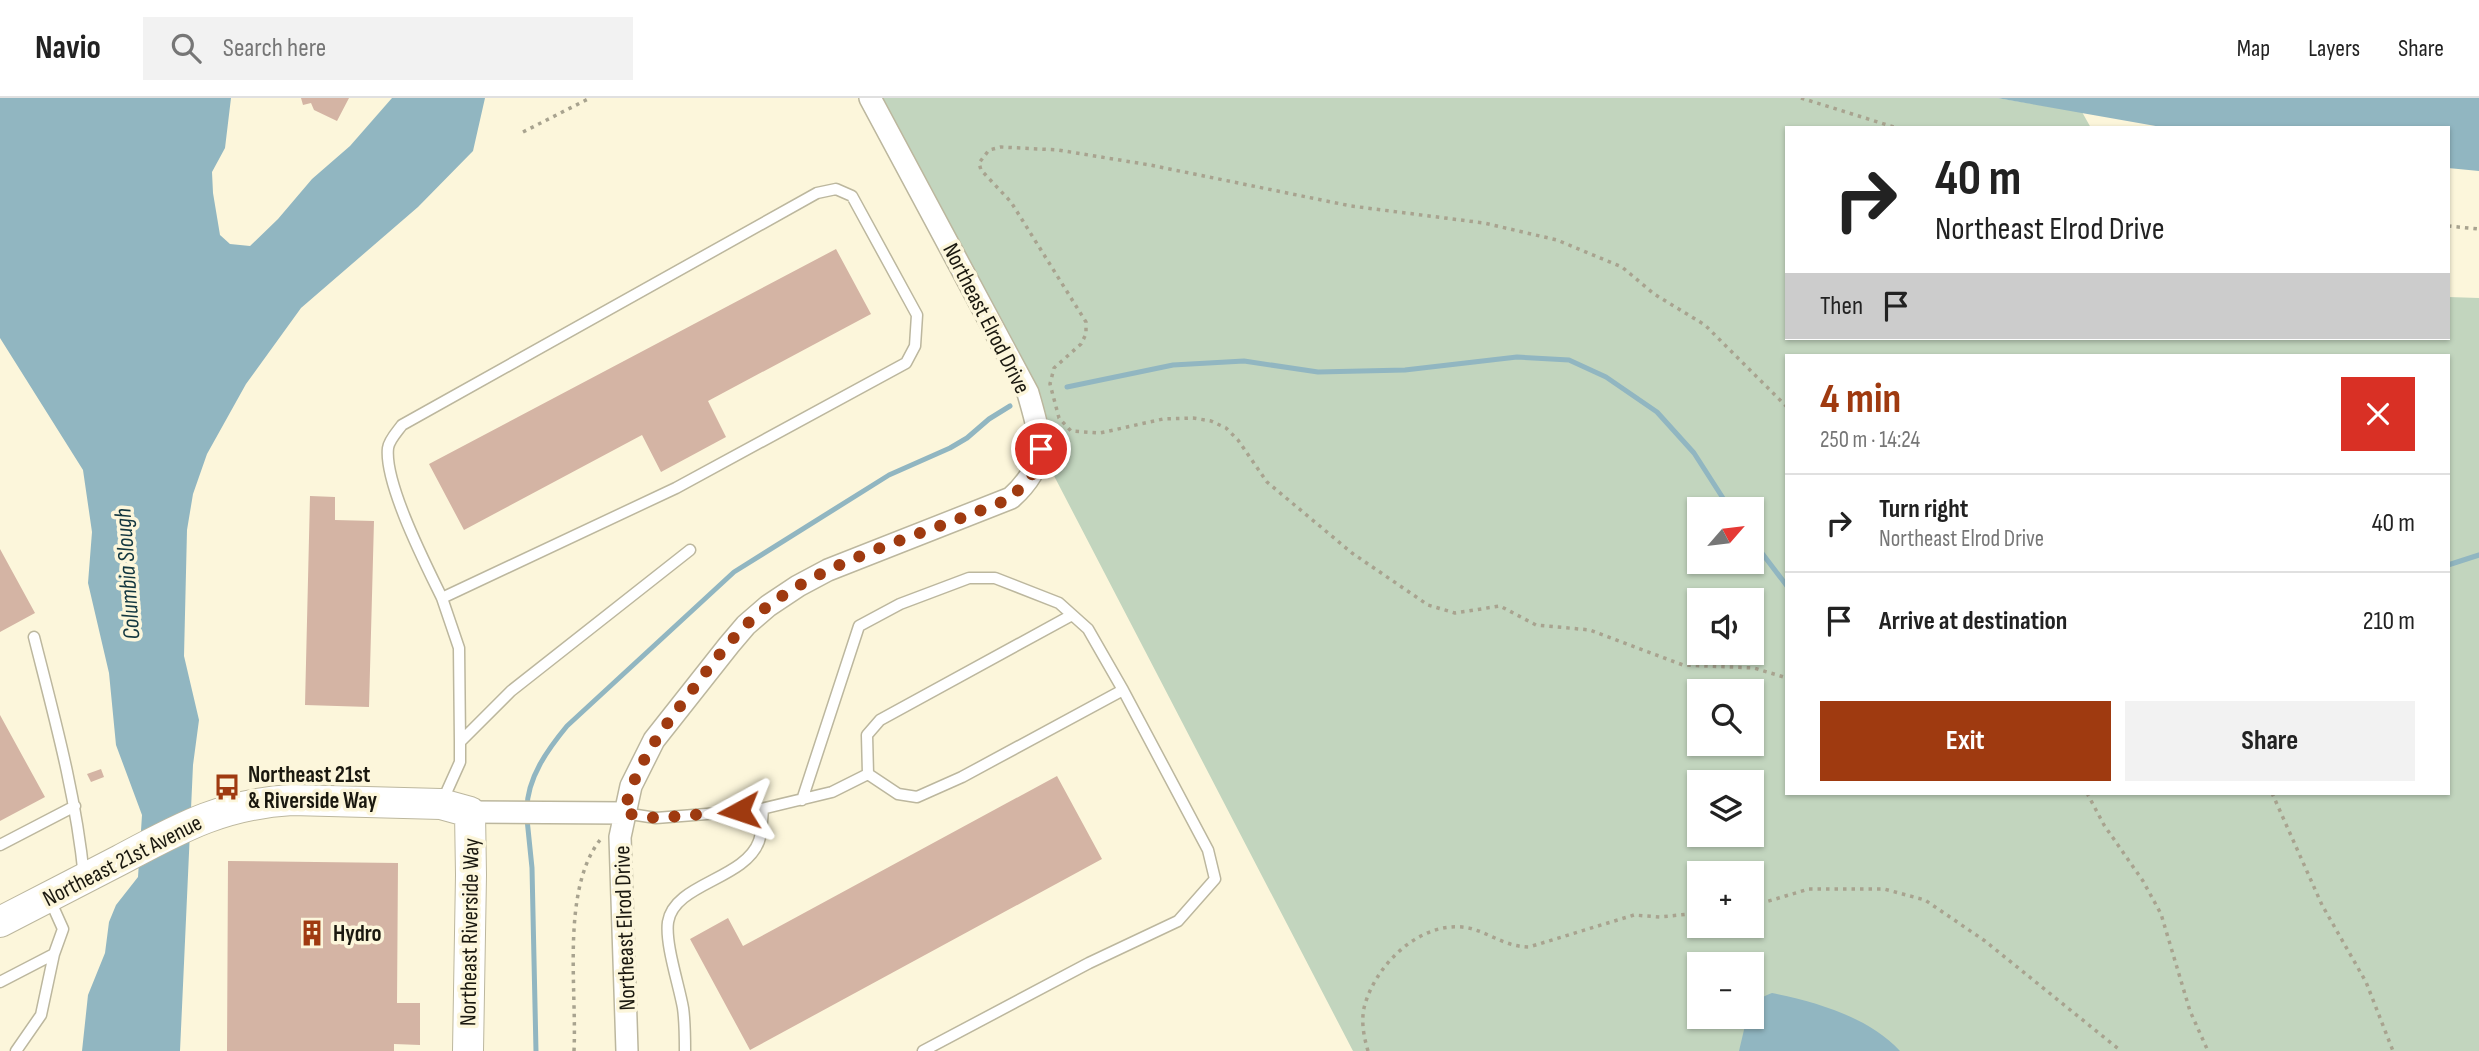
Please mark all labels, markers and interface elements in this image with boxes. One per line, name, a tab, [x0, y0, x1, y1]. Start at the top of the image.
search box	[143, 17, 633, 80]
text: Navio	[35, 28, 101, 68]
icon: search	[167, 29, 205, 67]
text: Search here	[223, 33, 326, 64]
text: Map	[2237, 34, 2270, 63]
text: Layers	[2308, 34, 2360, 63]
text: Share	[2398, 34, 2444, 63]
text: 40 m	[1935, 150, 2021, 209]
icon: right	[1820, 154, 1911, 245]
text: Northeast Elrod Drive	[1935, 210, 2165, 249]
street label: Northeast Elrod Drive	[936, 239, 1036, 398]
icon: arrive	[1877, 287, 1915, 325]
text: Then	[1820, 291, 1863, 322]
text: 4 min	[1820, 374, 1901, 425]
button: close	[2341, 377, 2415, 451]
pin	[1011, 419, 1071, 479]
text: 250 m · 14:24	[1820, 426, 1920, 454]
icon: arrive	[1022, 430, 1060, 468]
text: Turn right	[1879, 494, 1968, 525]
north arrow	[1687, 497, 1764, 574]
map controls	[1687, 497, 1764, 1029]
icon: right	[1820, 504, 1858, 542]
water label: Columbia Slough	[108, 507, 147, 641]
text: 40 m	[2372, 508, 2415, 539]
text: Northeast Elrod Drive	[1879, 525, 2044, 553]
button: sound	[1687, 588, 1764, 665]
icon: arrive	[1820, 602, 1858, 640]
text: Arrive at destination	[1879, 606, 2067, 637]
text: 210 m	[2363, 606, 2415, 637]
button: search	[1687, 679, 1764, 756]
button: Exit	[1820, 701, 2111, 781]
button: Share	[2125, 701, 2415, 781]
place label: Northeast 21st & Riverside Way	[248, 761, 378, 815]
button: layers	[1687, 770, 1764, 847]
bus stop icon: Northeast 21st & Riverside Way	[212, 772, 242, 802]
position arrow	[702, 774, 776, 848]
street label: Northeast 21st Avenue	[38, 809, 207, 913]
street label: Northeast Riverside Way	[454, 838, 486, 1026]
street label: Northeast Elrod Drive	[608, 845, 642, 1011]
button: +	[1687, 861, 1764, 938]
building icon: Hydro	[297, 918, 327, 948]
place label: Hydro	[333, 920, 382, 948]
button: −	[1687, 952, 1764, 1029]

